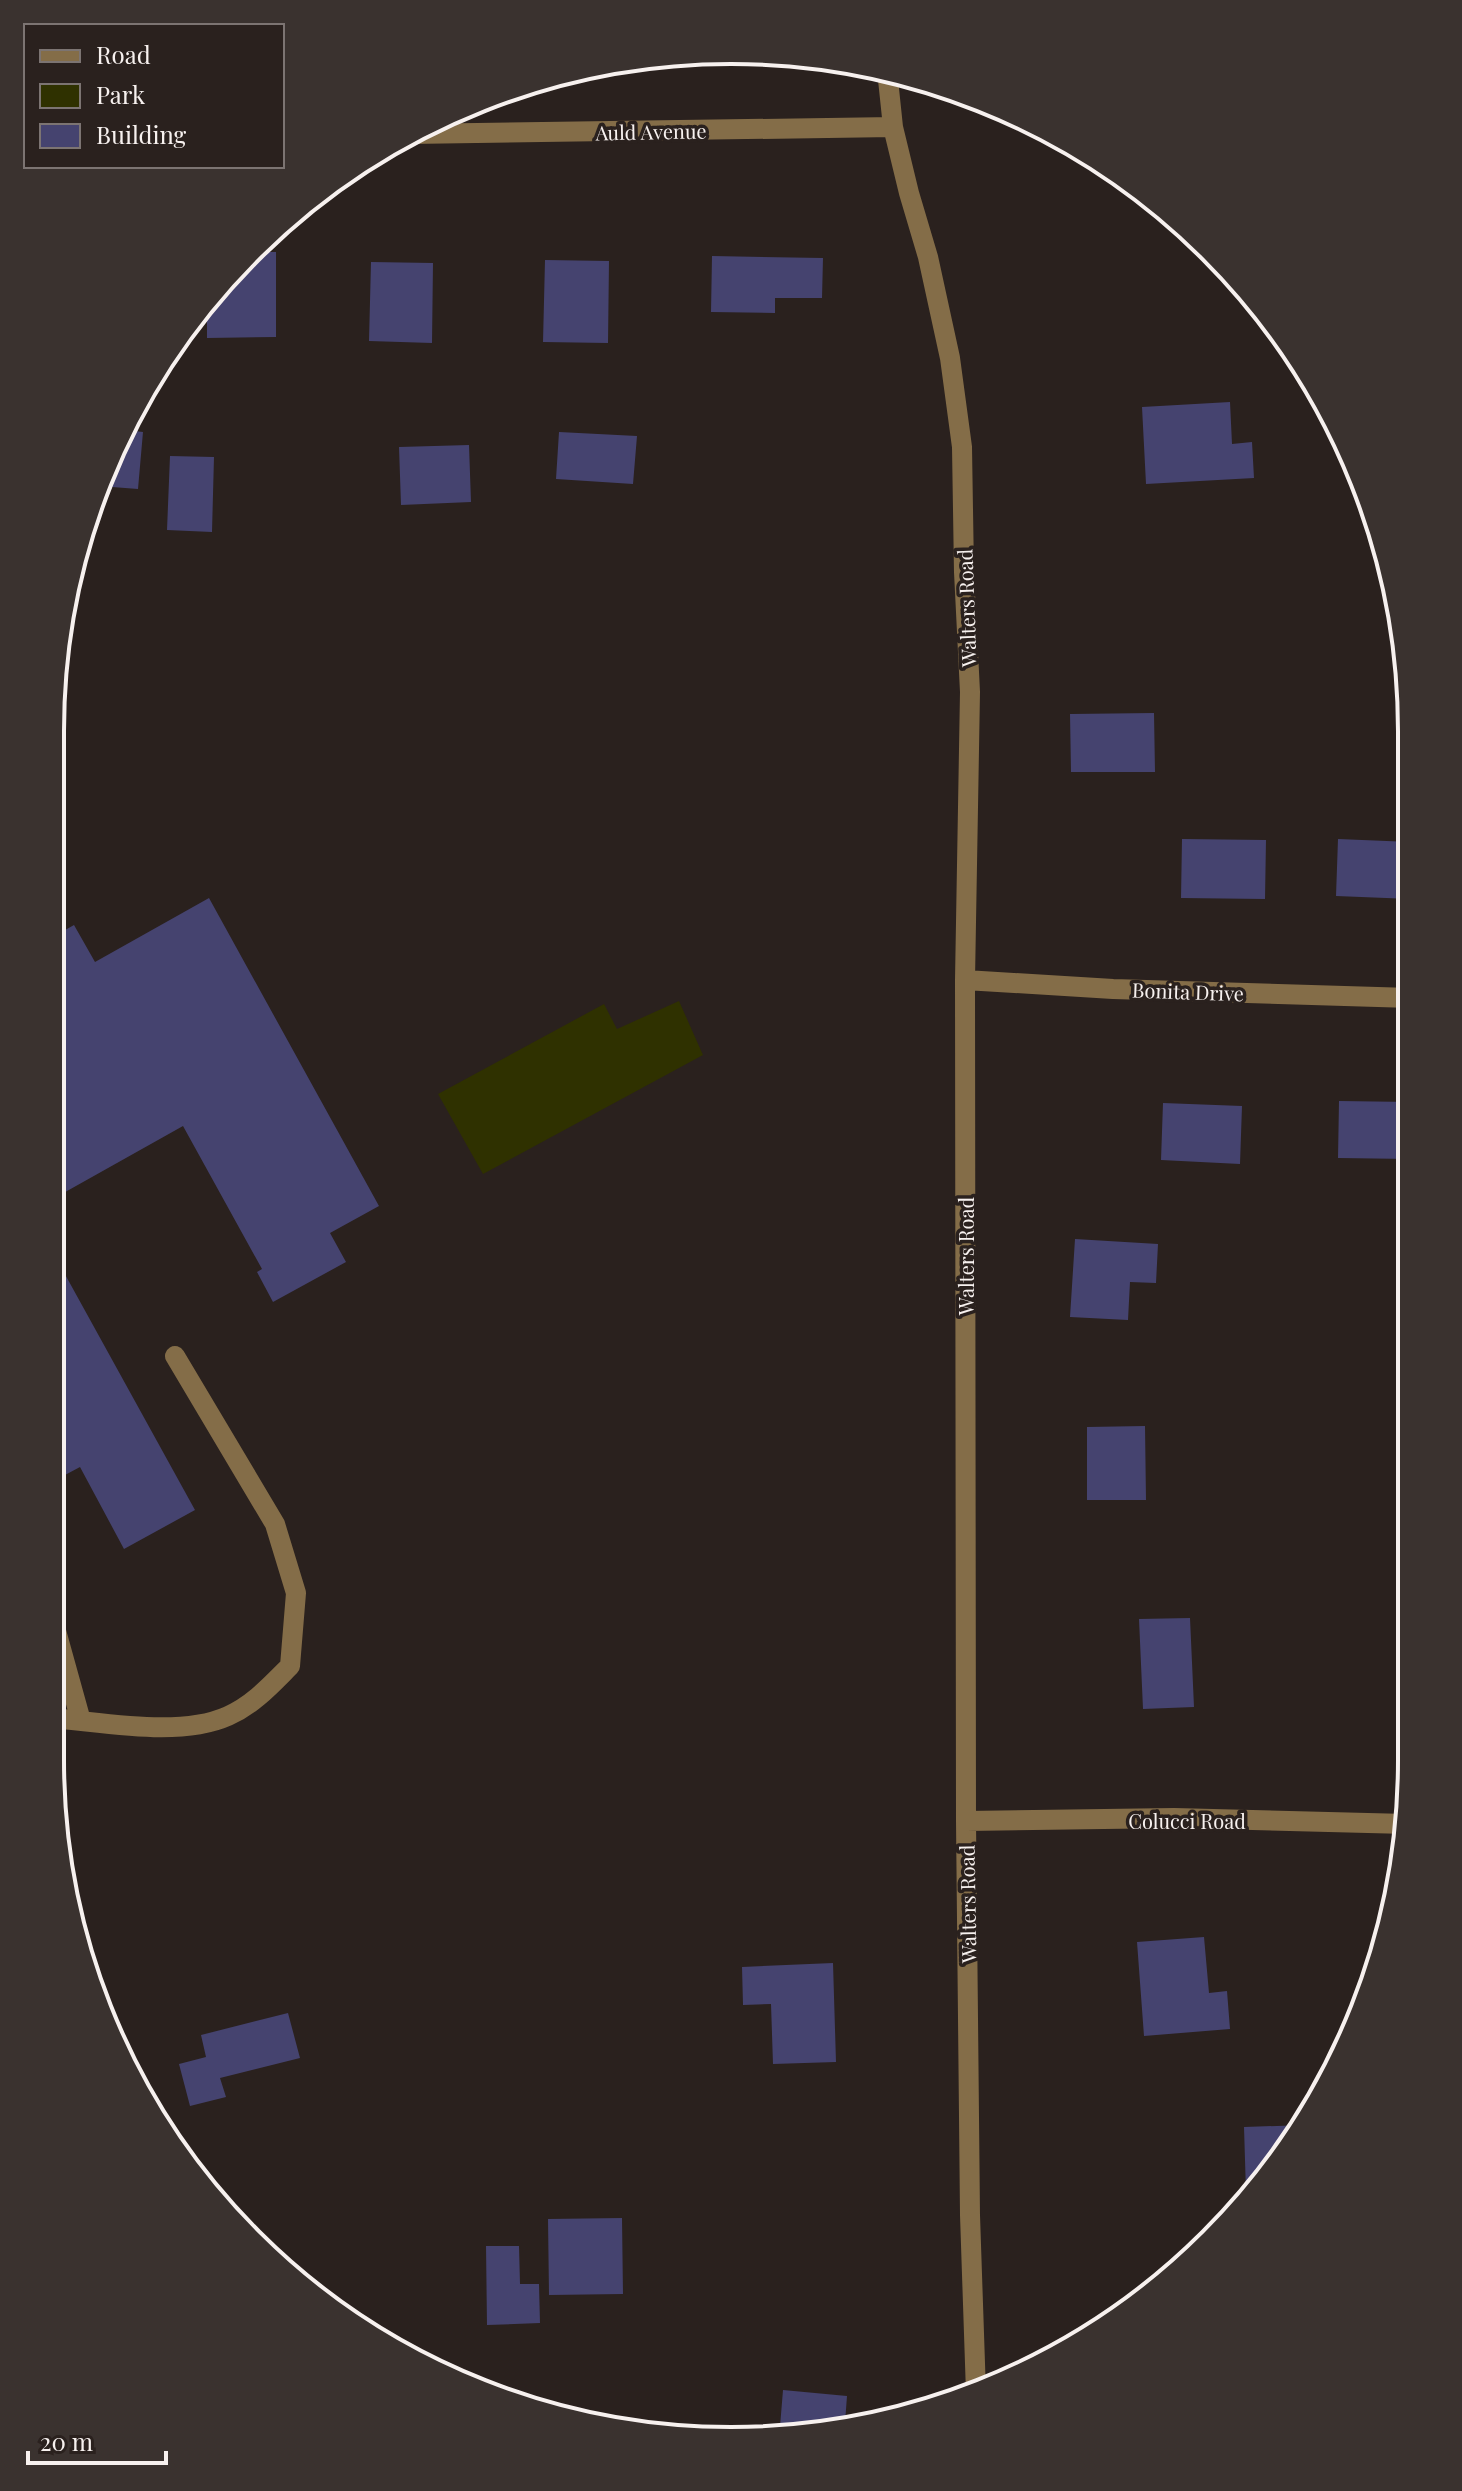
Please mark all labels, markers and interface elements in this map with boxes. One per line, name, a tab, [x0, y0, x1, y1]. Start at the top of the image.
legend	[24, 24, 284, 168]
text: Road	[96, 38, 151, 70]
text: Park	[96, 78, 146, 110]
street label: Auld Avenue	[594, 117, 707, 145]
text: Building	[96, 118, 187, 150]
street label: Walters Road	[950, 548, 982, 669]
street label: Bonita Drive	[1132, 976, 1244, 1006]
street label: Walters Road	[952, 1196, 979, 1316]
street label: Colucci Road	[1128, 1807, 1246, 1834]
street label: Walters Road	[952, 1844, 982, 1964]
scale bar	[28, 2415, 166, 2465]
text: 20 m	[40, 2425, 93, 2457]

